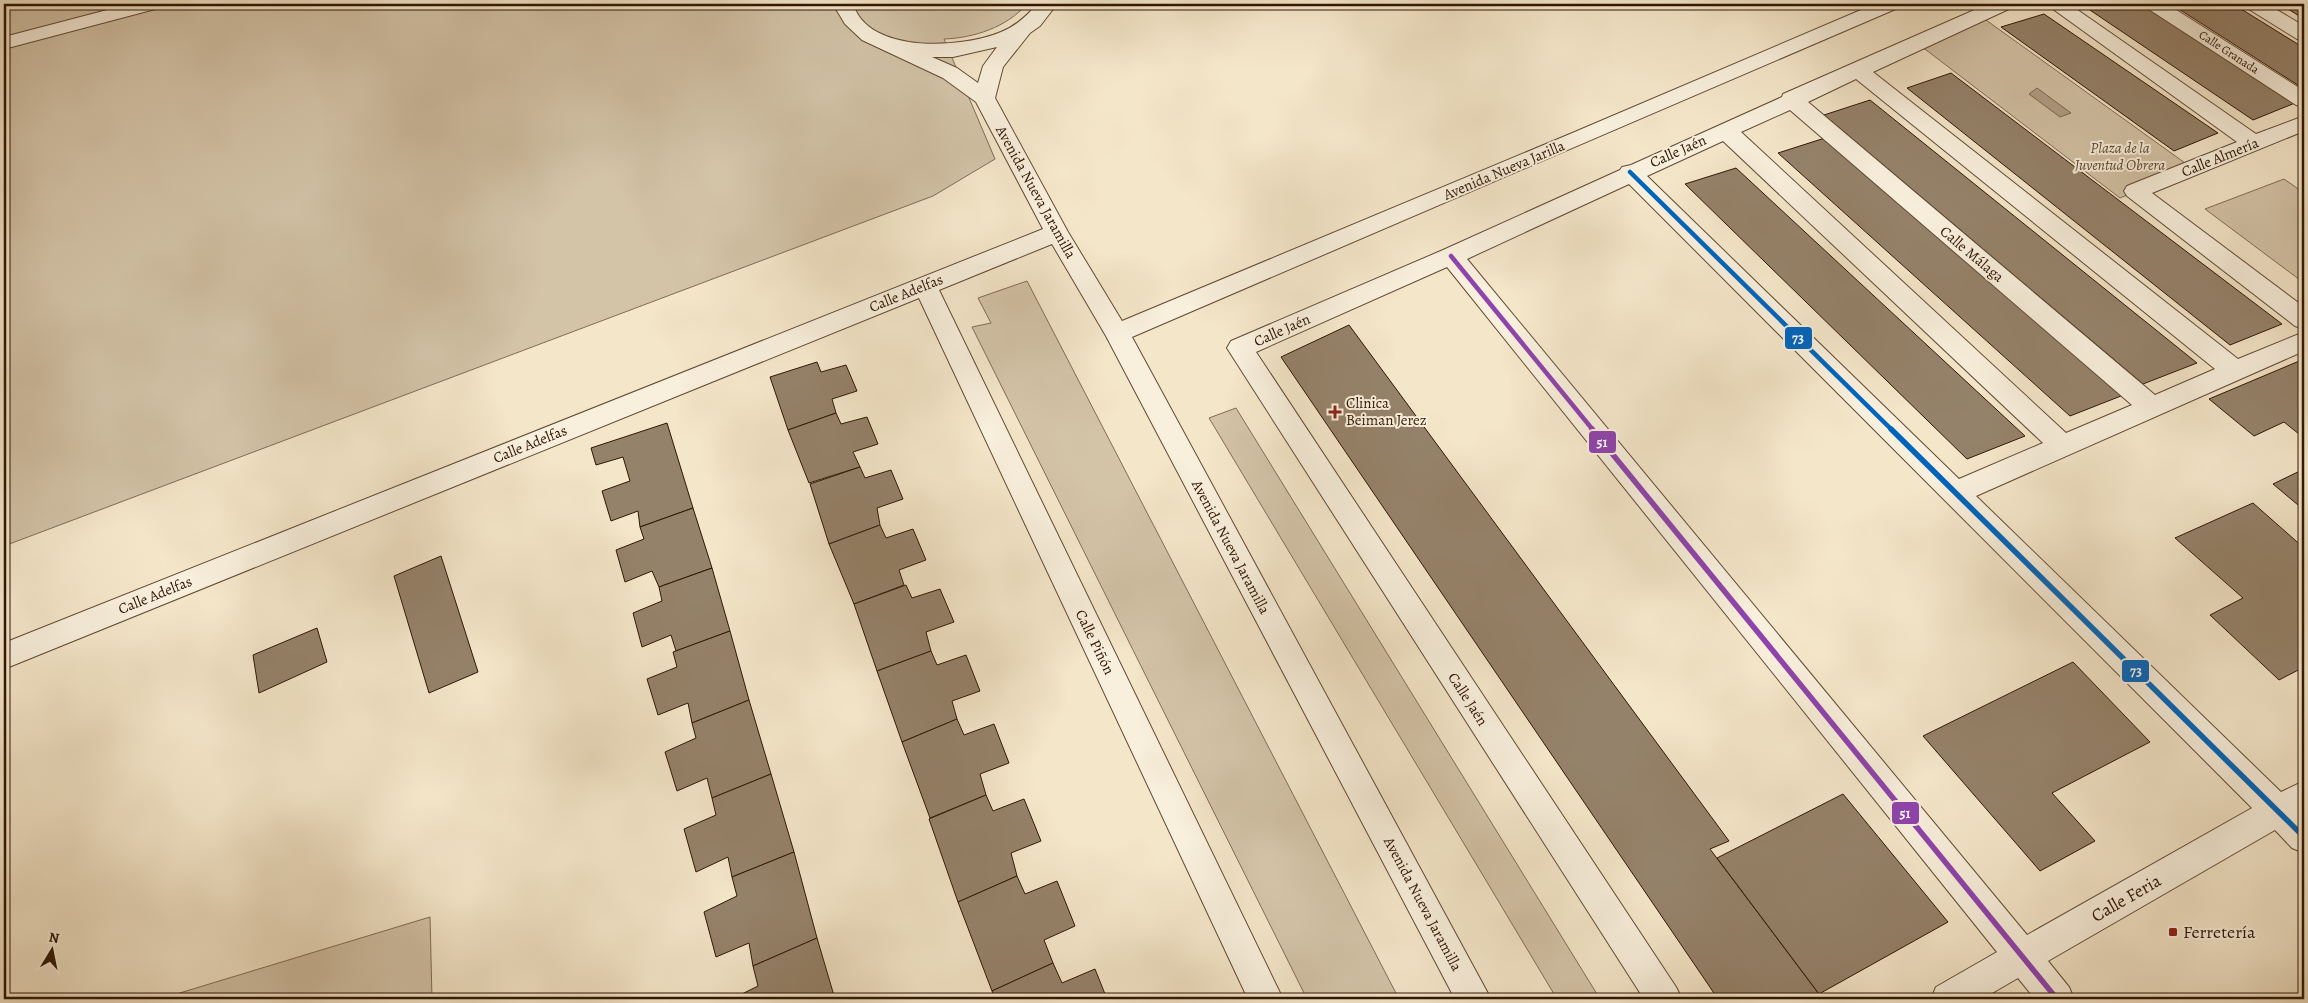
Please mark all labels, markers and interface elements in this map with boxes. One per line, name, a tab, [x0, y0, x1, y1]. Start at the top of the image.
street label: Calle Granada	[2196, 27, 2263, 78]
street label: Avenida Nueva Jaramilla	[991, 121, 1081, 262]
street label: Calle Jaén	[1647, 130, 1709, 172]
street label: Calle Almería	[2178, 132, 2262, 182]
street label: Avenida Nueva Jarilla	[1439, 135, 1568, 205]
park label: Plaza de la Juventud Obrera	[2074, 138, 2165, 175]
street label: Calle Málaga	[1936, 221, 2008, 287]
street label: Calle Adelfas	[866, 269, 946, 317]
street label: Calle Jaén	[1251, 309, 1313, 351]
line badge: 73	[1784, 326, 1813, 350]
text: 73	[1792, 329, 1804, 348]
place label: Clinica Beiman Jerez	[1346, 393, 1427, 430]
marker: Clinica Beiman Jerez	[1328, 405, 1342, 419]
street label: Calle Adelfas	[490, 420, 570, 468]
line badge: 51	[1588, 430, 1617, 454]
text: 51	[1597, 433, 1608, 452]
street label: Avenida Nueva Jaramilla	[1187, 476, 1275, 618]
street label: Calle Adelfas	[115, 571, 195, 619]
street label: Calle Piñón	[1071, 606, 1119, 678]
line badge: 73	[2121, 659, 2150, 683]
text: 73	[2130, 662, 2142, 681]
street label: Calle Jaén	[1443, 668, 1493, 730]
line badge: 51	[1891, 801, 1920, 825]
text: 51	[1900, 804, 1911, 823]
street label: Avenida Nueva Jaramilla	[1379, 833, 1467, 975]
street label: Calle Feria	[2087, 868, 2166, 928]
place label: Ferretería	[2183, 920, 2256, 944]
north arrow	[28, 926, 78, 976]
marker: Ferretería	[2167, 926, 2179, 938]
text: N	[47, 927, 61, 948]

